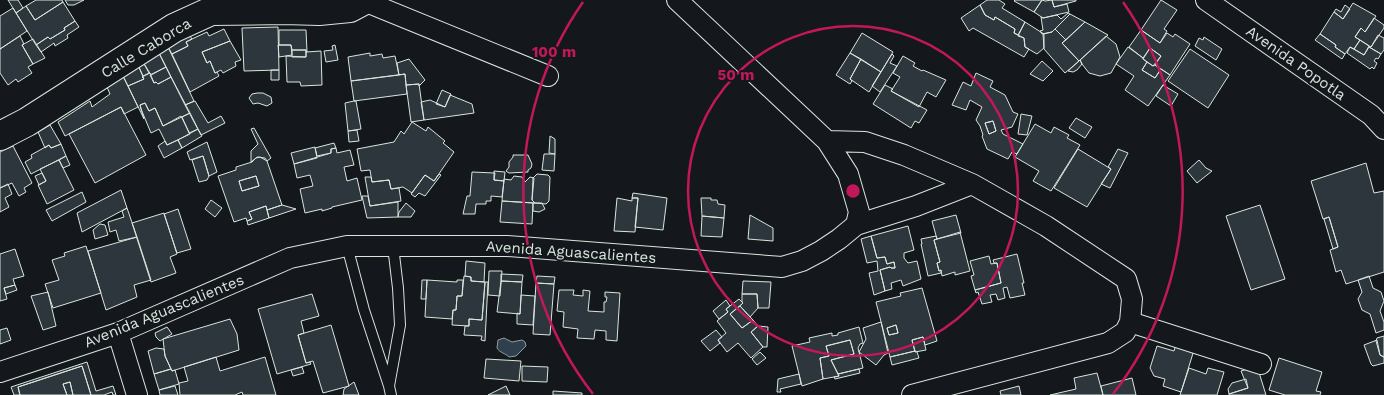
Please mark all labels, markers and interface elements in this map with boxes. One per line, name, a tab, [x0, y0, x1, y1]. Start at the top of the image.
street label: Calle Caborca	[98, 14, 195, 82]
street label: Avenida Popotla	[1243, 22, 1350, 104]
text: 100 m	[532, 43, 576, 61]
text: 50 m	[718, 66, 754, 84]
centre of rings	[844, 182, 862, 200]
street label: Avenida Aguascalientes	[485, 237, 657, 267]
street label: Avenida Aguascalientes	[81, 271, 247, 351]

